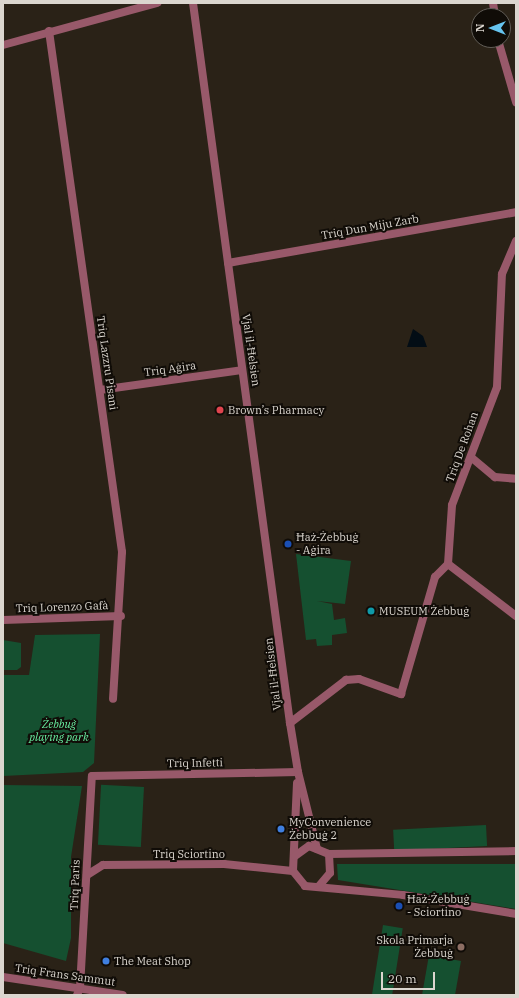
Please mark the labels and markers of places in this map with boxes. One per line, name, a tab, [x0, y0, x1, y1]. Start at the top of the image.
place label: Brown’s Pharmacy	[228, 403, 324, 417]
marker: Brown’s Pharmacy	[215, 405, 225, 415]
place label: Ħaż-Żebbuġ - Aġira	[296, 531, 359, 557]
marker: Ħaż-Żebbuġ - Aġira	[283, 539, 293, 549]
place label: MUSEUM Żebbuġ	[379, 604, 469, 618]
marker: MUSEUM Żebbuġ	[366, 606, 376, 616]
place label: MyConvenience Żebbuġ 2	[289, 816, 371, 842]
marker: MyConvenience Żebbuġ 2	[276, 824, 286, 834]
place label: Ħaż-Żebbuġ - Sciortino	[407, 893, 470, 919]
marker: Ħaż-Żebbuġ - Sciortino	[394, 901, 404, 911]
place label: Skola Primarja Żebbuġ	[376, 934, 453, 960]
marker: Skola Primarja Żebbuġ	[456, 942, 466, 952]
place label: The Meat Shop	[114, 954, 191, 968]
marker: The Meat Shop	[101, 956, 111, 966]

